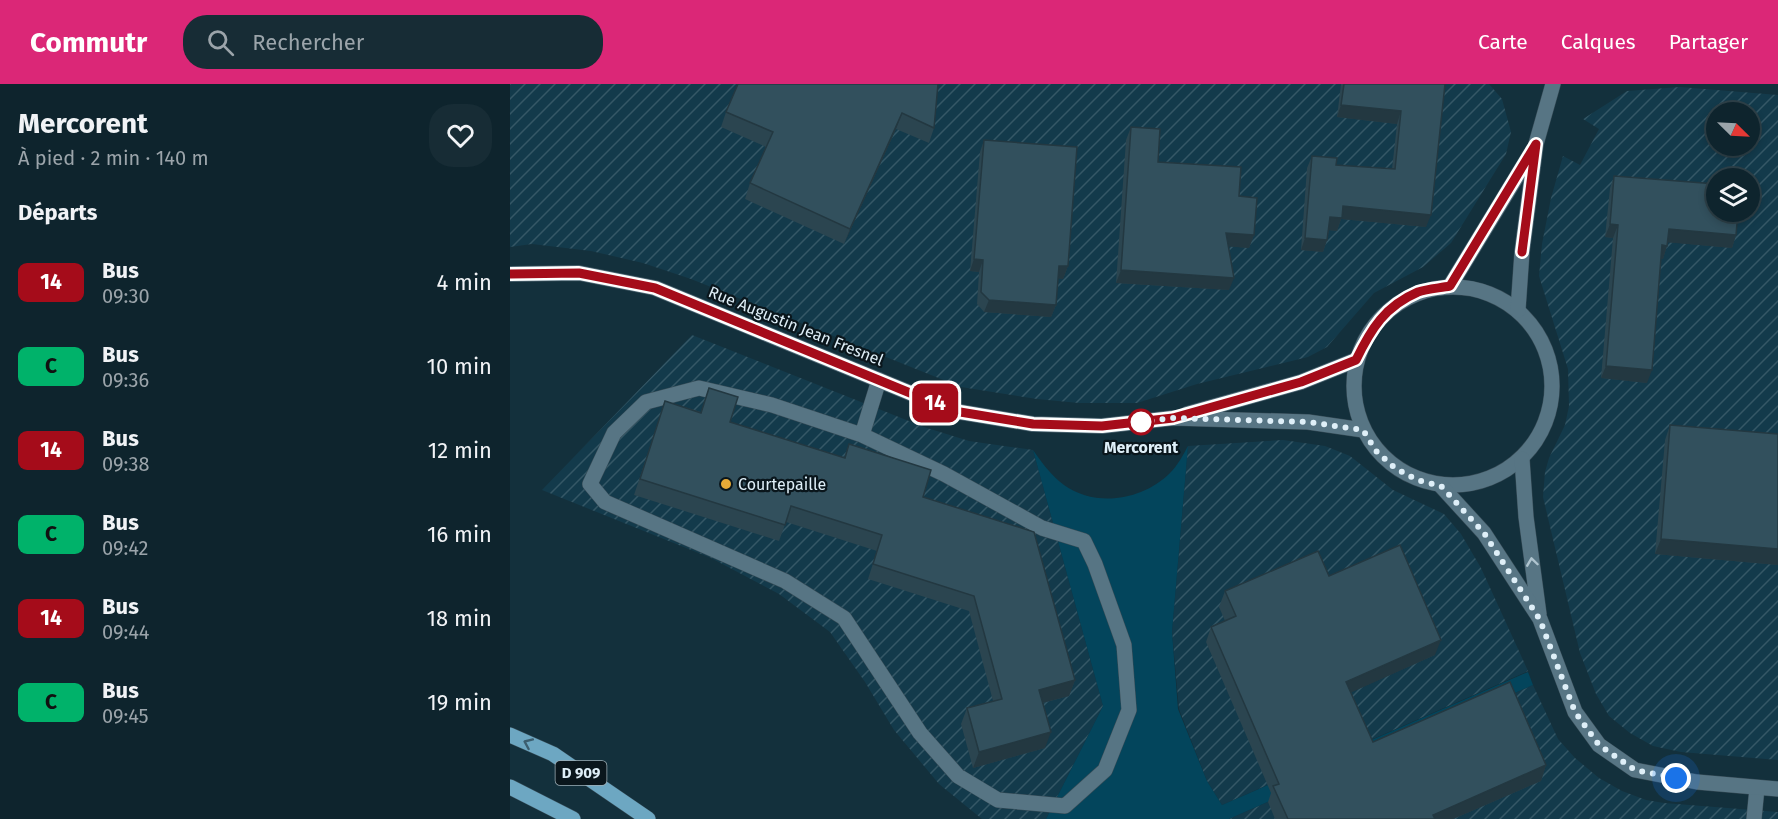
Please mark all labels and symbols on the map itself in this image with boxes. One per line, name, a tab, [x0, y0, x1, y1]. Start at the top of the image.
north arrow	[1706, 102, 1760, 156]
street label: Rue Augustin Jean Fresnel	[706, 282, 887, 370]
line badge: 14	[908, 384, 962, 422]
marker: Mercorent	[1128, 409, 1154, 435]
place label: Mercorent	[1104, 438, 1179, 457]
place label: Courtepaille	[738, 475, 826, 494]
marker: Courtepaille	[719, 477, 733, 491]
one-way arrow	[1527, 557, 1539, 566]
one-way arrow	[524, 738, 535, 750]
road number: D 909	[556, 761, 607, 785]
your location	[1661, 763, 1691, 793]

